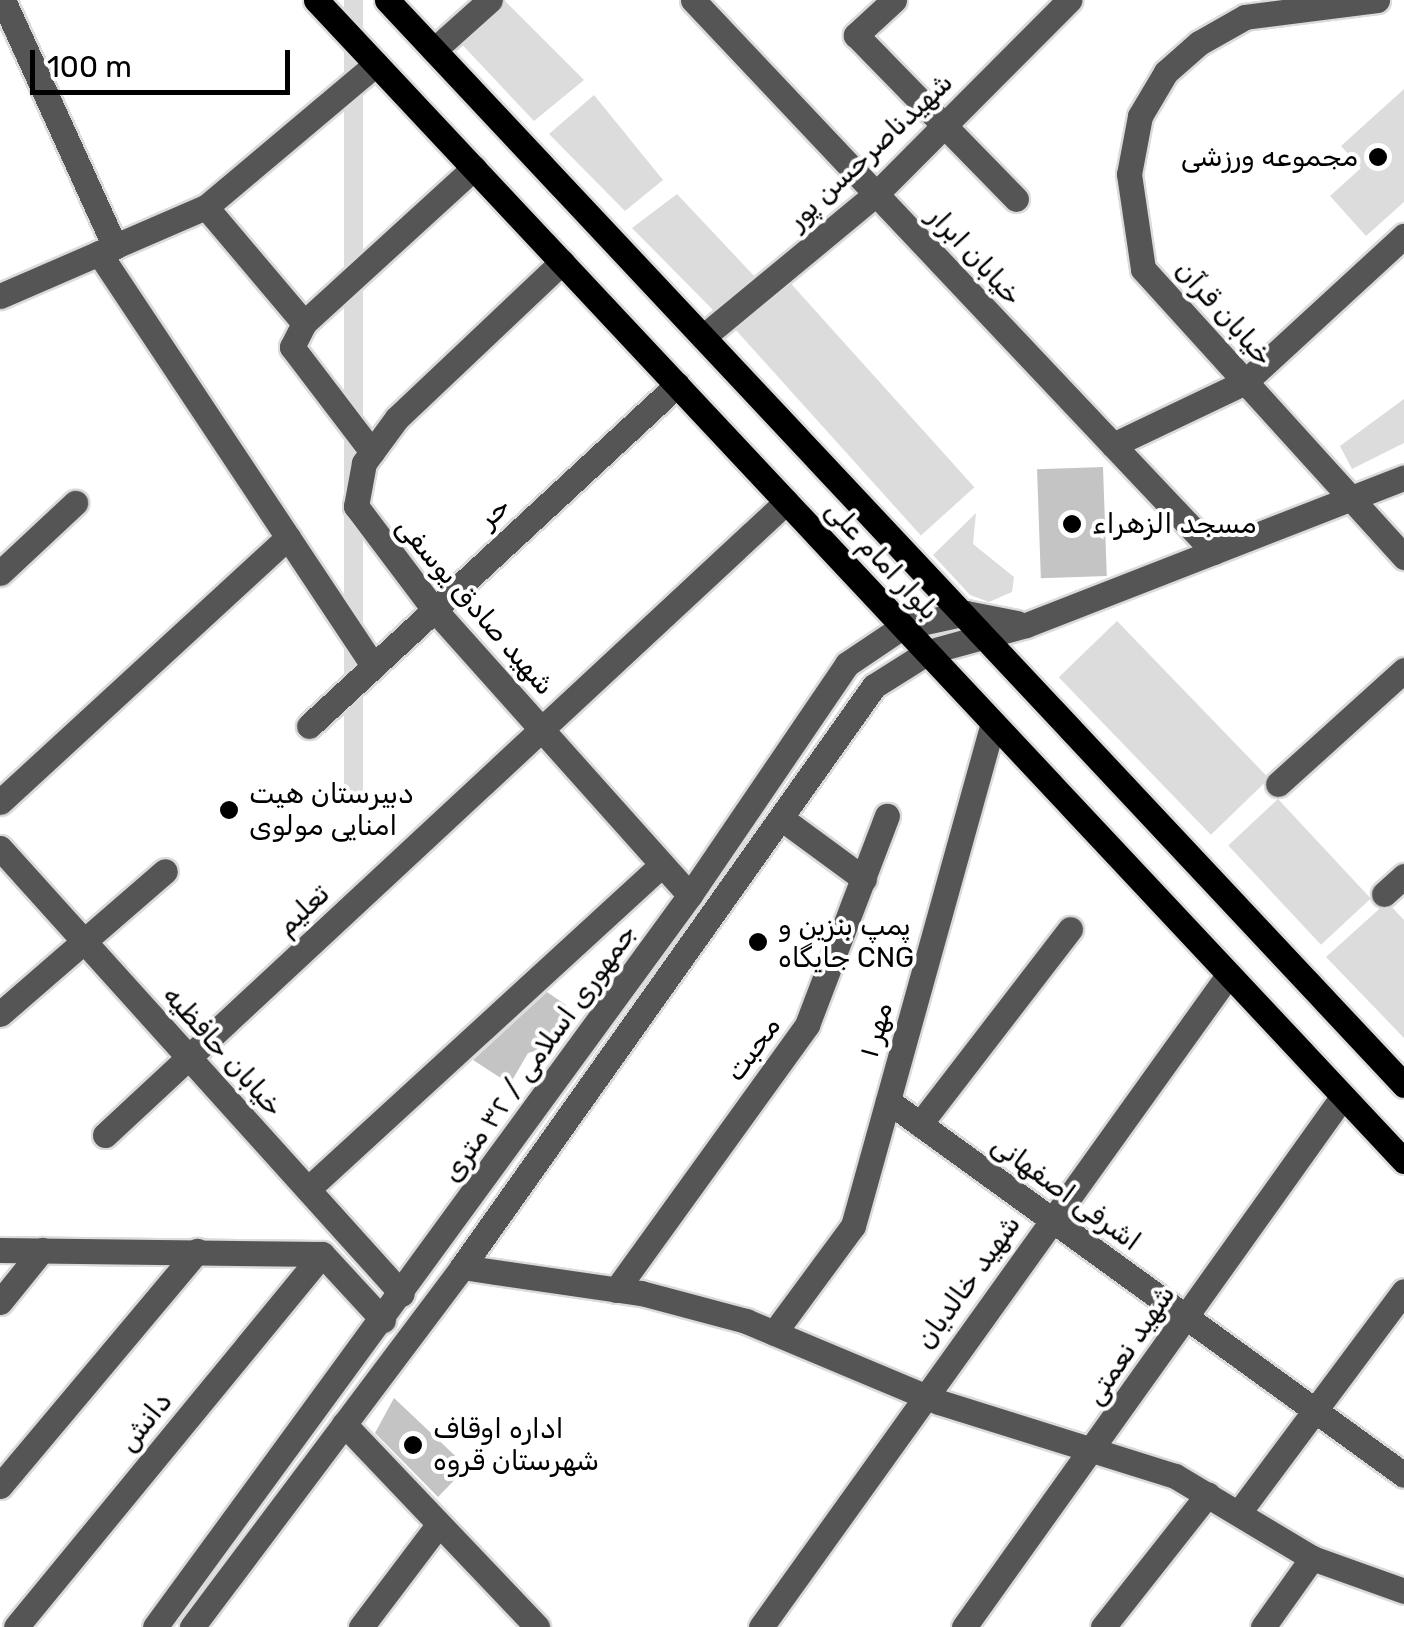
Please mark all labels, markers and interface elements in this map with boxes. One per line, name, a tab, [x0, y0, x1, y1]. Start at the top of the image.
scale bar	[35, 30, 295, 92]
text: 100 m	[47, 49, 132, 85]
street label: شهیدناصرحسن پور	[780, 66, 960, 236]
place label: مجموعه ورزشی	[1181, 140, 1358, 174]
marker: مجموعه ورزشی	[1367, 146, 1389, 168]
street label: خیابان ابرار	[921, 200, 1029, 312]
street label: خیابان قرآن	[1168, 253, 1280, 373]
street label: حر	[471, 489, 517, 535]
street label: بلوار امام علی	[818, 493, 946, 627]
place label: مسجد الزهراء	[1092, 507, 1256, 541]
street label: شهید صادق یوسفی	[388, 510, 562, 702]
marker: مسجد الزهراء	[1061, 513, 1083, 535]
place label: دبیرستان هیت امنایی مولوی	[249, 777, 414, 843]
marker: دبیرستان هیت امنایی مولوی	[218, 799, 240, 821]
street label: تعلیم	[270, 877, 336, 943]
place label: پمپ بنزین و جایگاه CNG	[778, 909, 914, 975]
street label: جمهوری اسلامی / ۳۲ متری	[434, 918, 644, 1188]
marker: پمپ بنزین و جایگاه CNG	[747, 931, 769, 953]
street label: خیابان حافظیه	[156, 979, 290, 1123]
street label: مهر ۱	[852, 999, 900, 1061]
street label: محبت	[718, 1010, 788, 1088]
street label: اشرفی اصفهانی	[985, 1128, 1147, 1258]
street label: شهید خالدیان	[908, 1209, 1028, 1355]
street label: شهید نعمتی	[1078, 1279, 1182, 1411]
street label: دانش	[111, 1386, 179, 1458]
place label: اداره اوقاف شهرستان قروه	[433, 1412, 599, 1478]
marker: اداره اوقاف شهرستان قروه	[402, 1434, 424, 1456]

